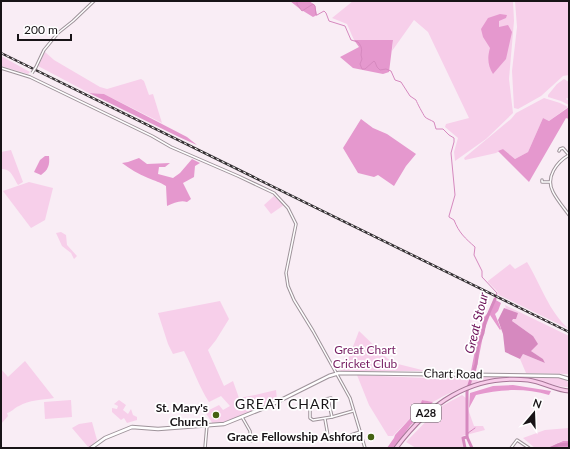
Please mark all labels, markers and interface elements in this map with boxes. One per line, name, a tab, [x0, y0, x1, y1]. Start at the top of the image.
scale bar	[18, 16, 71, 42]
text: 200 m	[24, 22, 58, 37]
water label: Great Stour	[461, 290, 491, 355]
park label: Great Chart Cricket Club	[333, 342, 398, 371]
street label: Chart Road	[423, 365, 483, 382]
north arrow	[514, 393, 554, 433]
district label: GREAT CHART	[235, 395, 339, 412]
text: N	[531, 396, 544, 411]
place label: St. Mary's Church	[156, 400, 208, 429]
road number: A28	[411, 404, 441, 422]
marker: St. Mary's Church	[211, 410, 221, 420]
place label: Grace Fellowship Ashford	[227, 429, 363, 444]
marker: Grace Fellowship Ashford	[366, 432, 376, 442]

